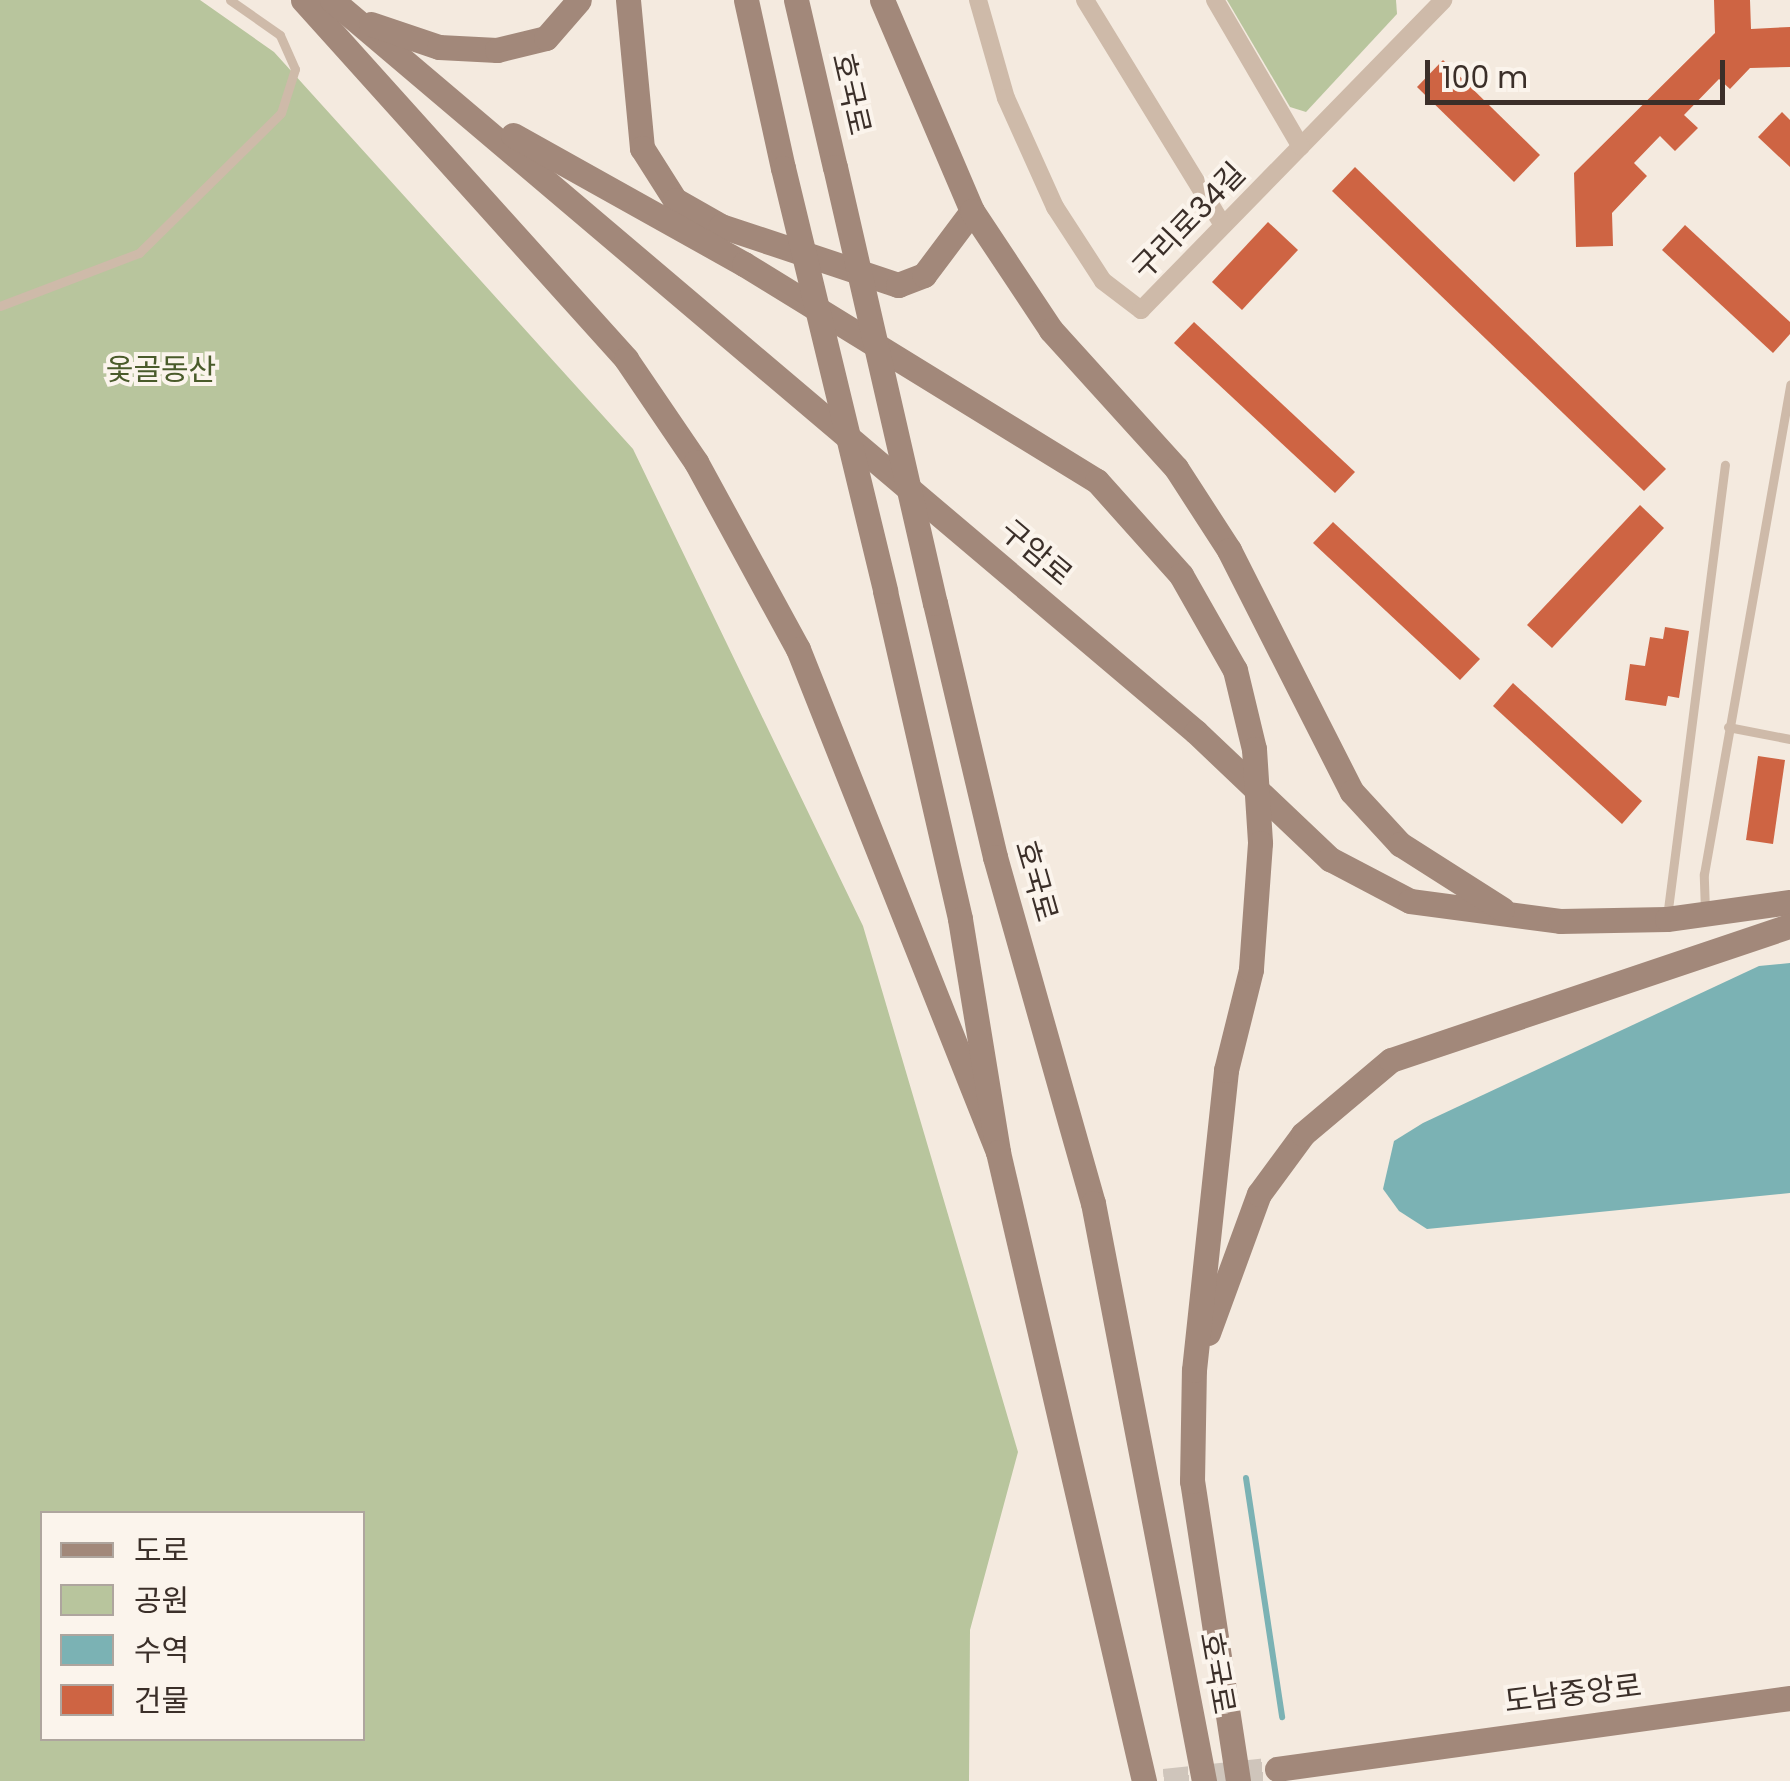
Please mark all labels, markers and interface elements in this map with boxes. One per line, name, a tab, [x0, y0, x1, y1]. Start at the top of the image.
scale bar	[1430, 40, 1730, 102]
street label: 호국로	[824, 50, 878, 138]
text: 100 m	[1442, 56, 1528, 99]
street label: 구리로34길	[1125, 156, 1253, 286]
park label: 옻골동산	[106, 352, 216, 388]
street label: 구암로	[993, 513, 1079, 593]
street label: 호국로	[1007, 836, 1065, 926]
legend	[40, 1511, 365, 1741]
text: 도로	[134, 1529, 189, 1572]
text: 공원	[134, 1579, 189, 1622]
text: 수역	[134, 1629, 189, 1672]
street label: 호국로	[1192, 1629, 1242, 1717]
street label: 도남중앙로	[1502, 1668, 1644, 1720]
text: 건물	[134, 1679, 189, 1722]

